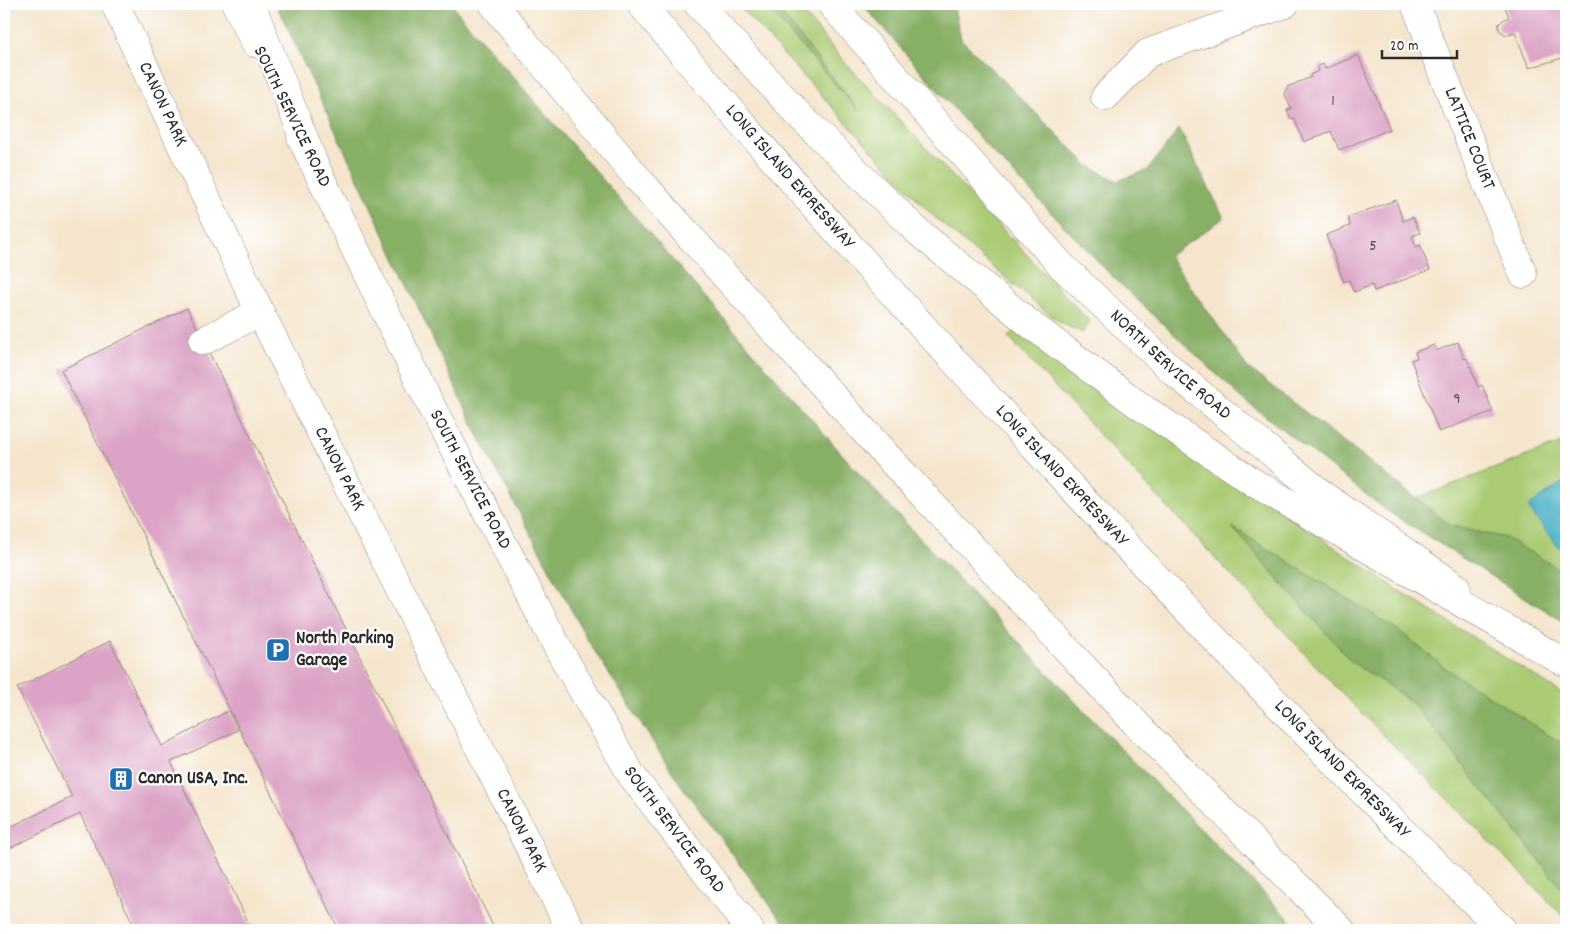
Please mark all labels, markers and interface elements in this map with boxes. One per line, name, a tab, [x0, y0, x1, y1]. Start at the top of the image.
scale bar	[1382, 28, 1458, 60]
text: 20 m	[1390, 36, 1418, 58]
street label: SOUTH SERVICE ROAD	[245, 42, 337, 192]
street label: CANON PARK	[131, 58, 194, 151]
street label: LATTICE COURT	[1436, 83, 1502, 194]
house number: 1	[1331, 90, 1335, 113]
street label: LONG ISLAND EXPRESSWAY	[718, 99, 861, 256]
house number: 5	[1369, 235, 1377, 258]
street label: NORTH SERVICE ROAD	[1103, 304, 1237, 427]
house number: 9	[1453, 388, 1461, 411]
street label: LONG ISLAND EXPRESSWAY	[988, 399, 1135, 554]
street label: SOUTH SERVICE ROAD	[422, 405, 518, 554]
street label: CANON PARK	[306, 422, 372, 516]
place label: North Parking Garage	[296, 626, 394, 675]
parking icon: North Parking Garage	[265, 637, 291, 663]
street label: LONG ISLAND EXPRESSWAY	[1267, 694, 1417, 846]
street label: SOUTH SERVICE ROAD	[616, 761, 731, 900]
building icon: Canon USA, Inc.	[108, 766, 134, 792]
place label: Canon USA, Inc.	[138, 766, 248, 793]
street label: CANON PARK	[488, 784, 554, 877]

